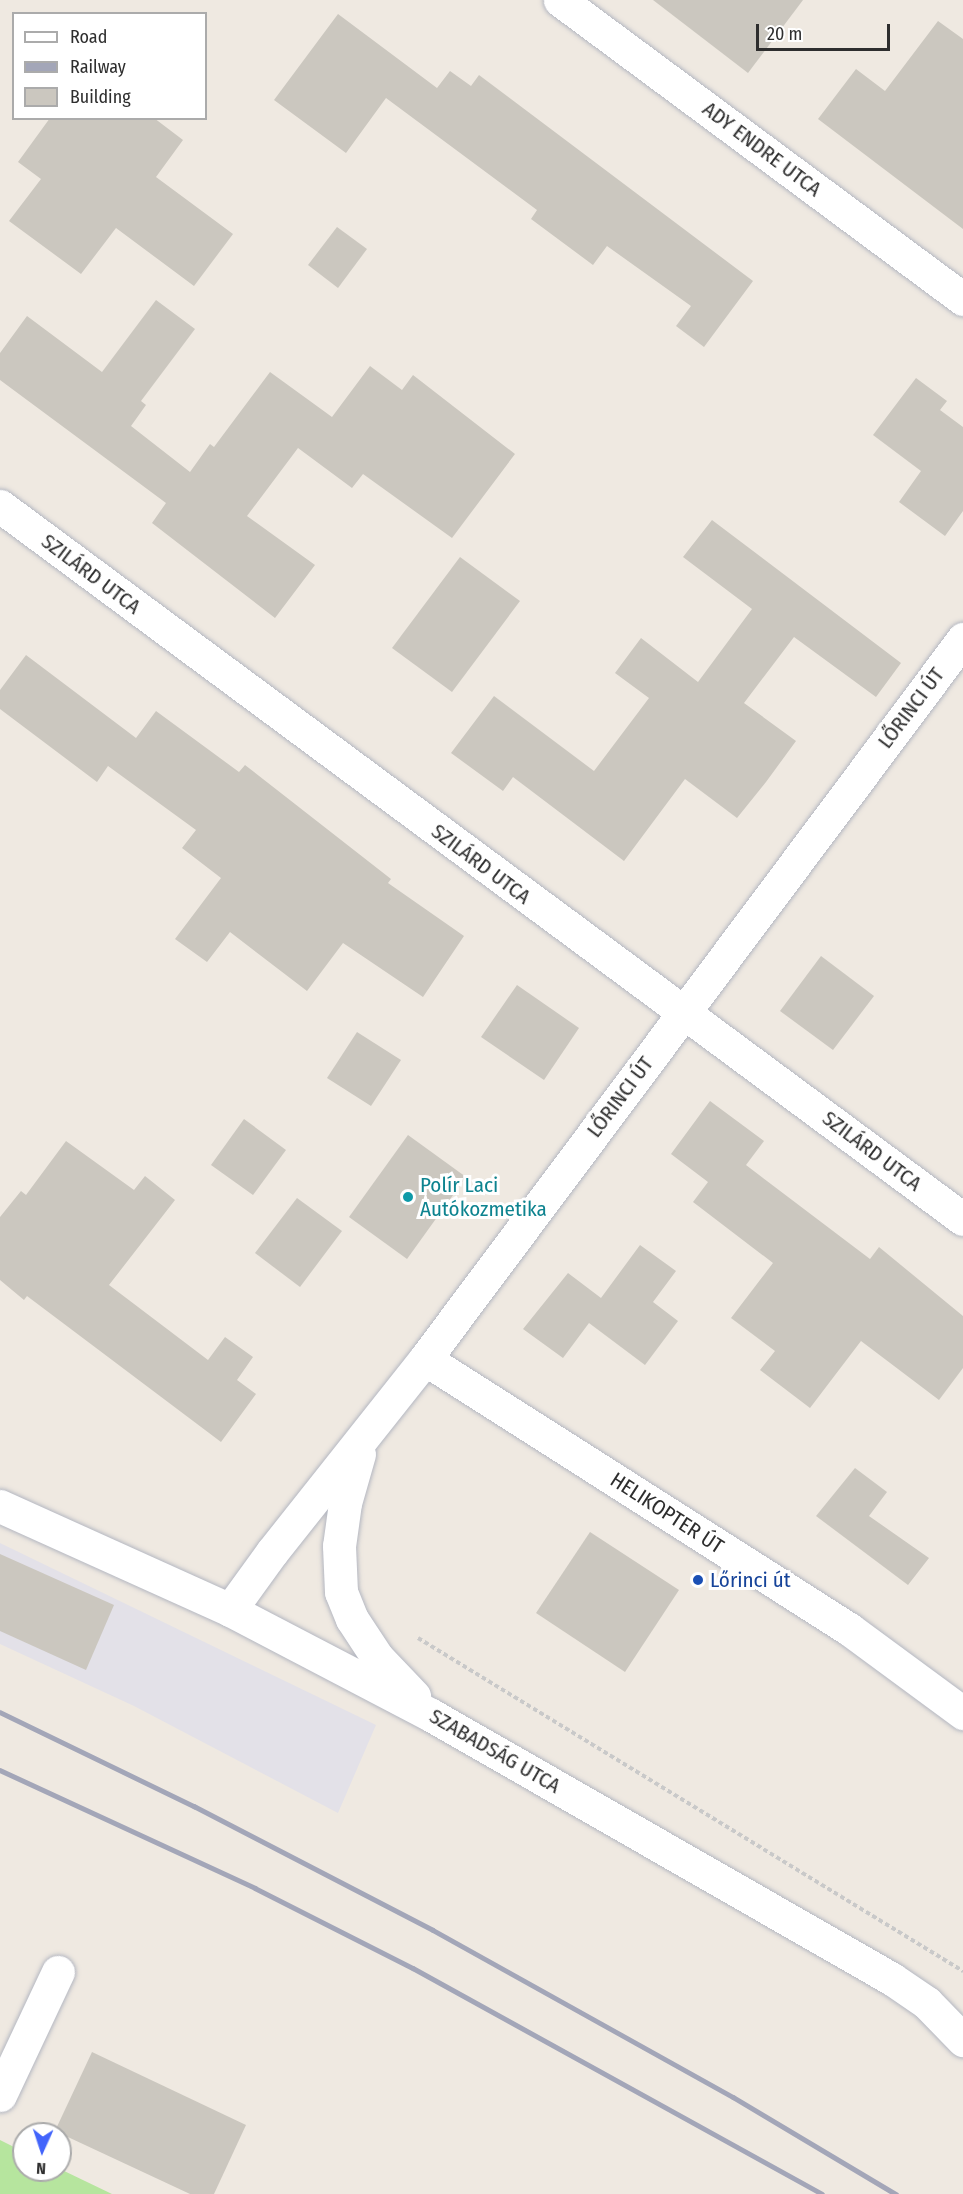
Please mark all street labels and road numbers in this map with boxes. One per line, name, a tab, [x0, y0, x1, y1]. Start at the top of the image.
street label: ADY ENDRE UTCA	[698, 96, 826, 202]
street label: SZILÁRD UTCA	[36, 529, 146, 619]
street label: LŐRINCI ÚT	[873, 663, 949, 753]
street label: SZILÁRD UTCA	[426, 819, 536, 909]
street label: LŐRINCI ÚT	[582, 1052, 658, 1142]
street label: SZILÁRD UTCA	[817, 1106, 927, 1196]
street label: HELIKOPTER ÚT	[606, 1467, 728, 1559]
street label: SZABADSÁG UTCA	[425, 1703, 565, 1799]

